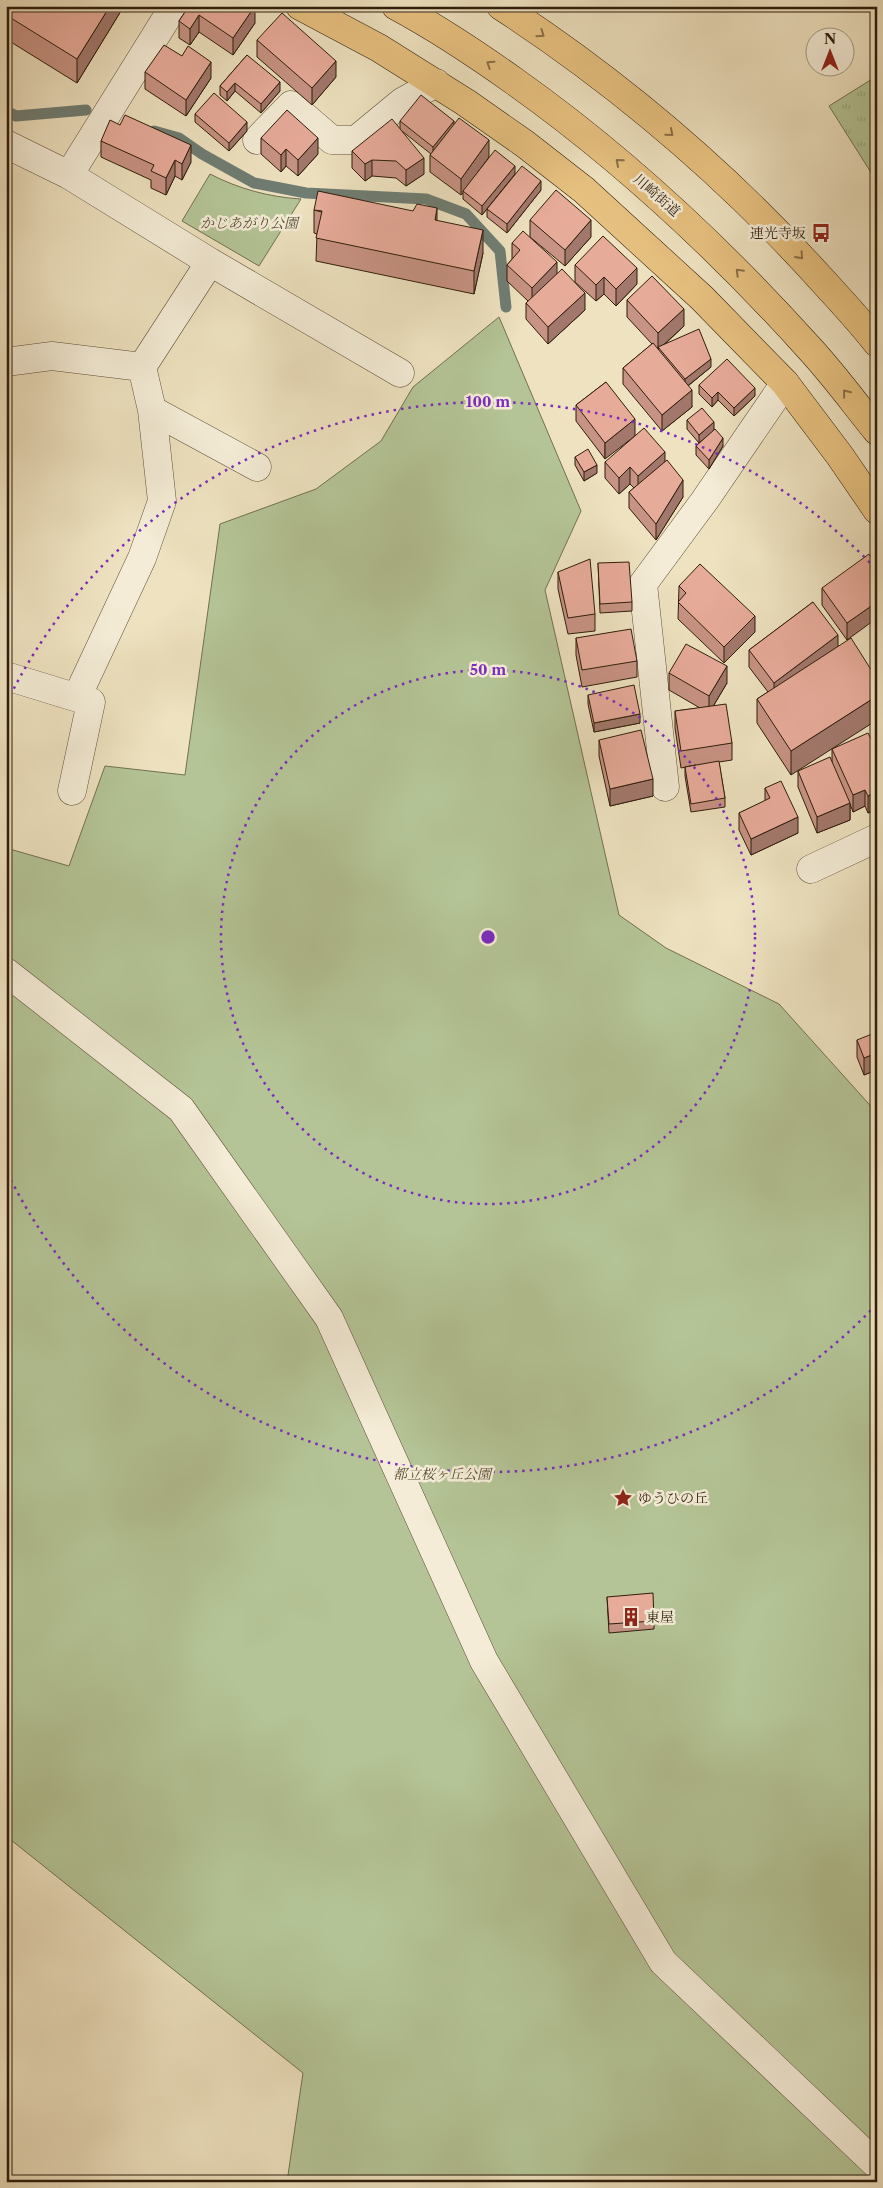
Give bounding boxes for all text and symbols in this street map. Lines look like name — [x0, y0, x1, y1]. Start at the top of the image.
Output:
one-way arrow — [535, 28, 545, 37]
north arrow — [806, 28, 856, 78]
text: N — [824, 30, 836, 48]
one-way arrow — [486, 61, 495, 70]
one-way arrow — [664, 127, 673, 135]
one-way arrow — [616, 158, 625, 167]
street label: 川崎街道 — [630, 170, 684, 220]
park label: かじあがり公園 — [200, 214, 300, 232]
bus stop icon: 連光寺坂 — [810, 222, 832, 244]
place label: 連光寺坂 — [750, 224, 806, 242]
one-way arrow — [795, 251, 804, 260]
one-way arrow — [735, 269, 744, 278]
one-way arrow — [843, 390, 852, 399]
text: 100 m — [466, 392, 510, 411]
text: 50 m — [470, 660, 506, 679]
centre of rings — [479, 928, 497, 946]
park label: 都立桜ヶ丘公園 — [393, 1465, 493, 1483]
place icon: ゆうひの丘 — [612, 1487, 634, 1509]
place label: ゆうひの丘 — [638, 1489, 708, 1507]
building icon: 東屋 — [620, 1606, 642, 1628]
place label: 東屋 — [646, 1608, 674, 1626]

